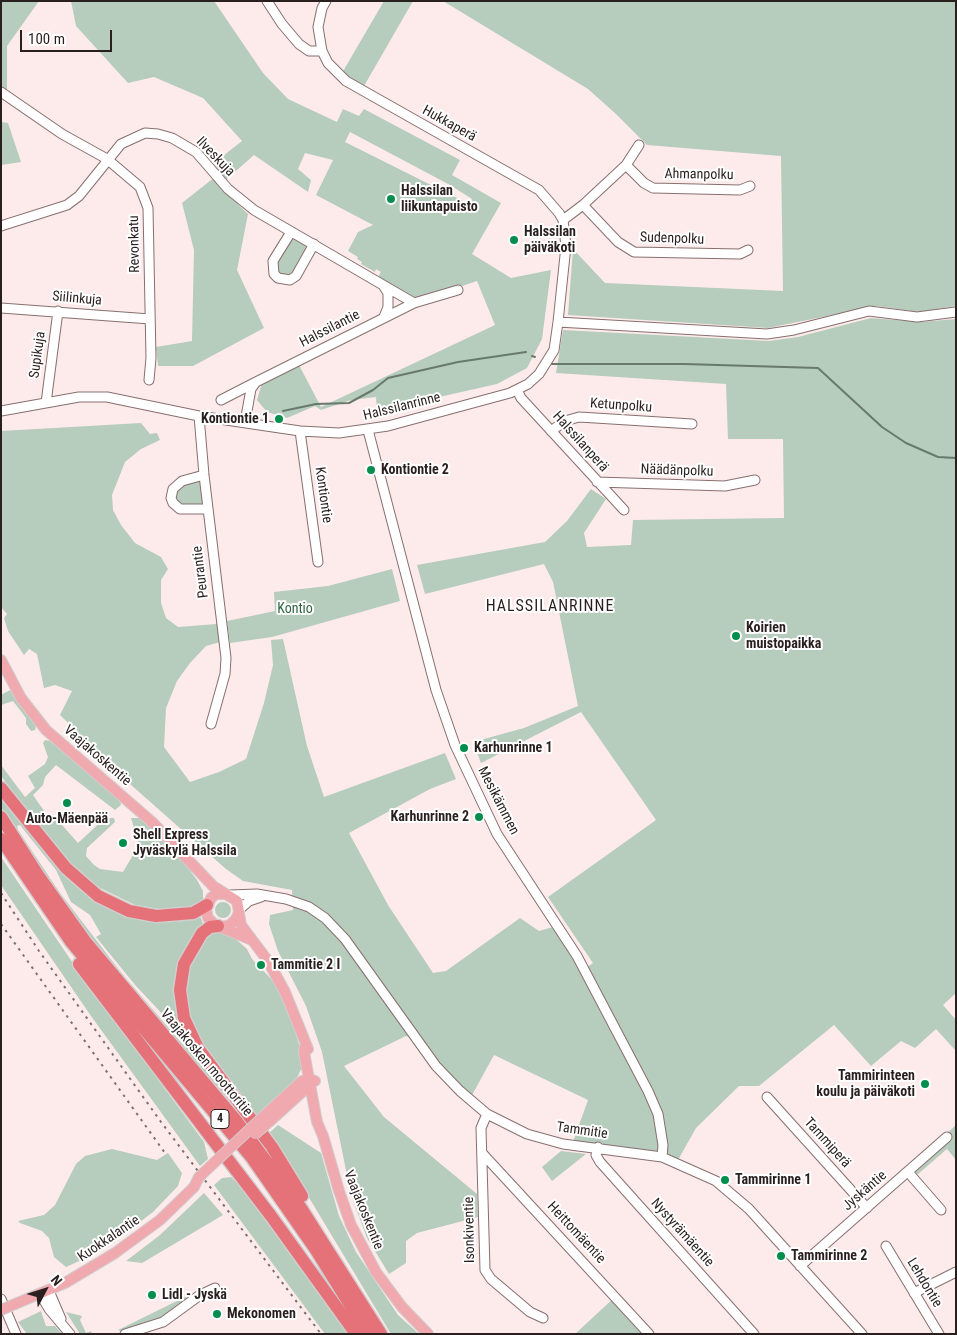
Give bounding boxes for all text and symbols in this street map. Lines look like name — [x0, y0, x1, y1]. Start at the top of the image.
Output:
scale bar — [22, 20, 115, 52]
text: 100 m — [28, 30, 65, 48]
street label: Hukkaperä — [419, 102, 479, 146]
street label: Ilveskuja — [192, 134, 238, 180]
street label: Ahmanpolku — [664, 166, 734, 184]
place label: Halssilan liikuntapuisto — [401, 183, 478, 216]
marker: Halssilan liikuntapuisto — [385, 193, 397, 205]
street label: Revonkatu — [126, 215, 144, 273]
place label: Halssilan päiväkoti — [524, 224, 576, 256]
street label: Sudenpolku — [639, 229, 705, 249]
marker: Halssilan päiväkoti — [508, 234, 520, 246]
street label: Siilinkuja — [51, 288, 103, 310]
street label: Halssilantie — [297, 307, 363, 351]
street label: Supikuja — [26, 331, 50, 379]
street label: Halssilanrinne — [362, 389, 442, 425]
street label: Ketunpolku — [590, 395, 652, 417]
street label: Halssilanperä — [549, 408, 611, 476]
place label: Kontiontie 1 — [201, 411, 269, 427]
marker: Kontiontie 1 — [273, 413, 285, 425]
street label: Näädänpolku — [640, 461, 714, 481]
place label: Kontiontie 2 — [381, 462, 449, 478]
marker: Kontiontie 2 — [365, 464, 377, 476]
street label: Kontiontie — [311, 466, 335, 524]
street label: Peurantie — [189, 545, 213, 599]
district label: HALSSILANRINNE — [484, 597, 616, 617]
park label: Kontio — [277, 601, 313, 617]
place label: Koirien muistopaikka — [746, 620, 821, 652]
marker: Koirien muistopaikka — [730, 630, 742, 642]
street label: Vaajakoskentie — [60, 722, 134, 790]
place label: Karhunrinne 1 — [474, 740, 553, 756]
marker: Karhunrinne 1 — [458, 742, 470, 754]
street label: Mesikämmen — [474, 764, 522, 838]
marker: Auto-Mäenpää — [61, 797, 73, 809]
place label: Karhunrinne 2 — [390, 809, 469, 825]
place label: Auto-Mäenpää — [26, 811, 108, 827]
marker: Karhunrinne 2 — [473, 811, 485, 823]
place label: Shell Express Jyväskylä Halssila — [133, 827, 237, 860]
marker: Shell Express Jyväskylä Halssila — [117, 837, 129, 849]
place label: Tammitie 2 I — [271, 957, 340, 973]
marker: Tammitie 2 I — [255, 959, 267, 971]
street label: Vaajakosken moottoritie — [156, 1006, 256, 1120]
place label: Tammirinteen koulu ja päiväkoti — [816, 1068, 915, 1100]
marker: Tammirinteen koulu ja päiväkoti — [919, 1078, 931, 1090]
road number: 4 — [211, 1110, 229, 1128]
street label: Tammiperä — [800, 1114, 854, 1172]
street label: Tammitie — [555, 1119, 609, 1143]
street label: Jyskäntie — [840, 1167, 890, 1215]
street label: Vaajakoskentie — [339, 1168, 387, 1252]
place label: Tammirinne 1 — [735, 1172, 811, 1188]
marker: Tammirinne 1 — [719, 1174, 731, 1186]
street label: Nystyrämäentie — [647, 1195, 717, 1271]
street label: Isonkiventie — [461, 1197, 479, 1263]
street label: Heittomäentie — [543, 1199, 609, 1267]
street label: Kuokkalantie — [75, 1212, 143, 1266]
place label: Tammirinne 2 — [791, 1248, 867, 1264]
marker: Tammirinne 2 — [775, 1250, 787, 1262]
street label: Lehdontie — [903, 1255, 945, 1311]
north arrow — [20, 1265, 70, 1315]
text: N — [48, 1272, 65, 1289]
place label: Lidl - Jyskä — [162, 1287, 227, 1303]
marker: Lidl - Jyskä — [146, 1289, 158, 1301]
place label: Mekonomen — [227, 1306, 296, 1322]
marker: Mekonomen — [211, 1308, 223, 1320]

